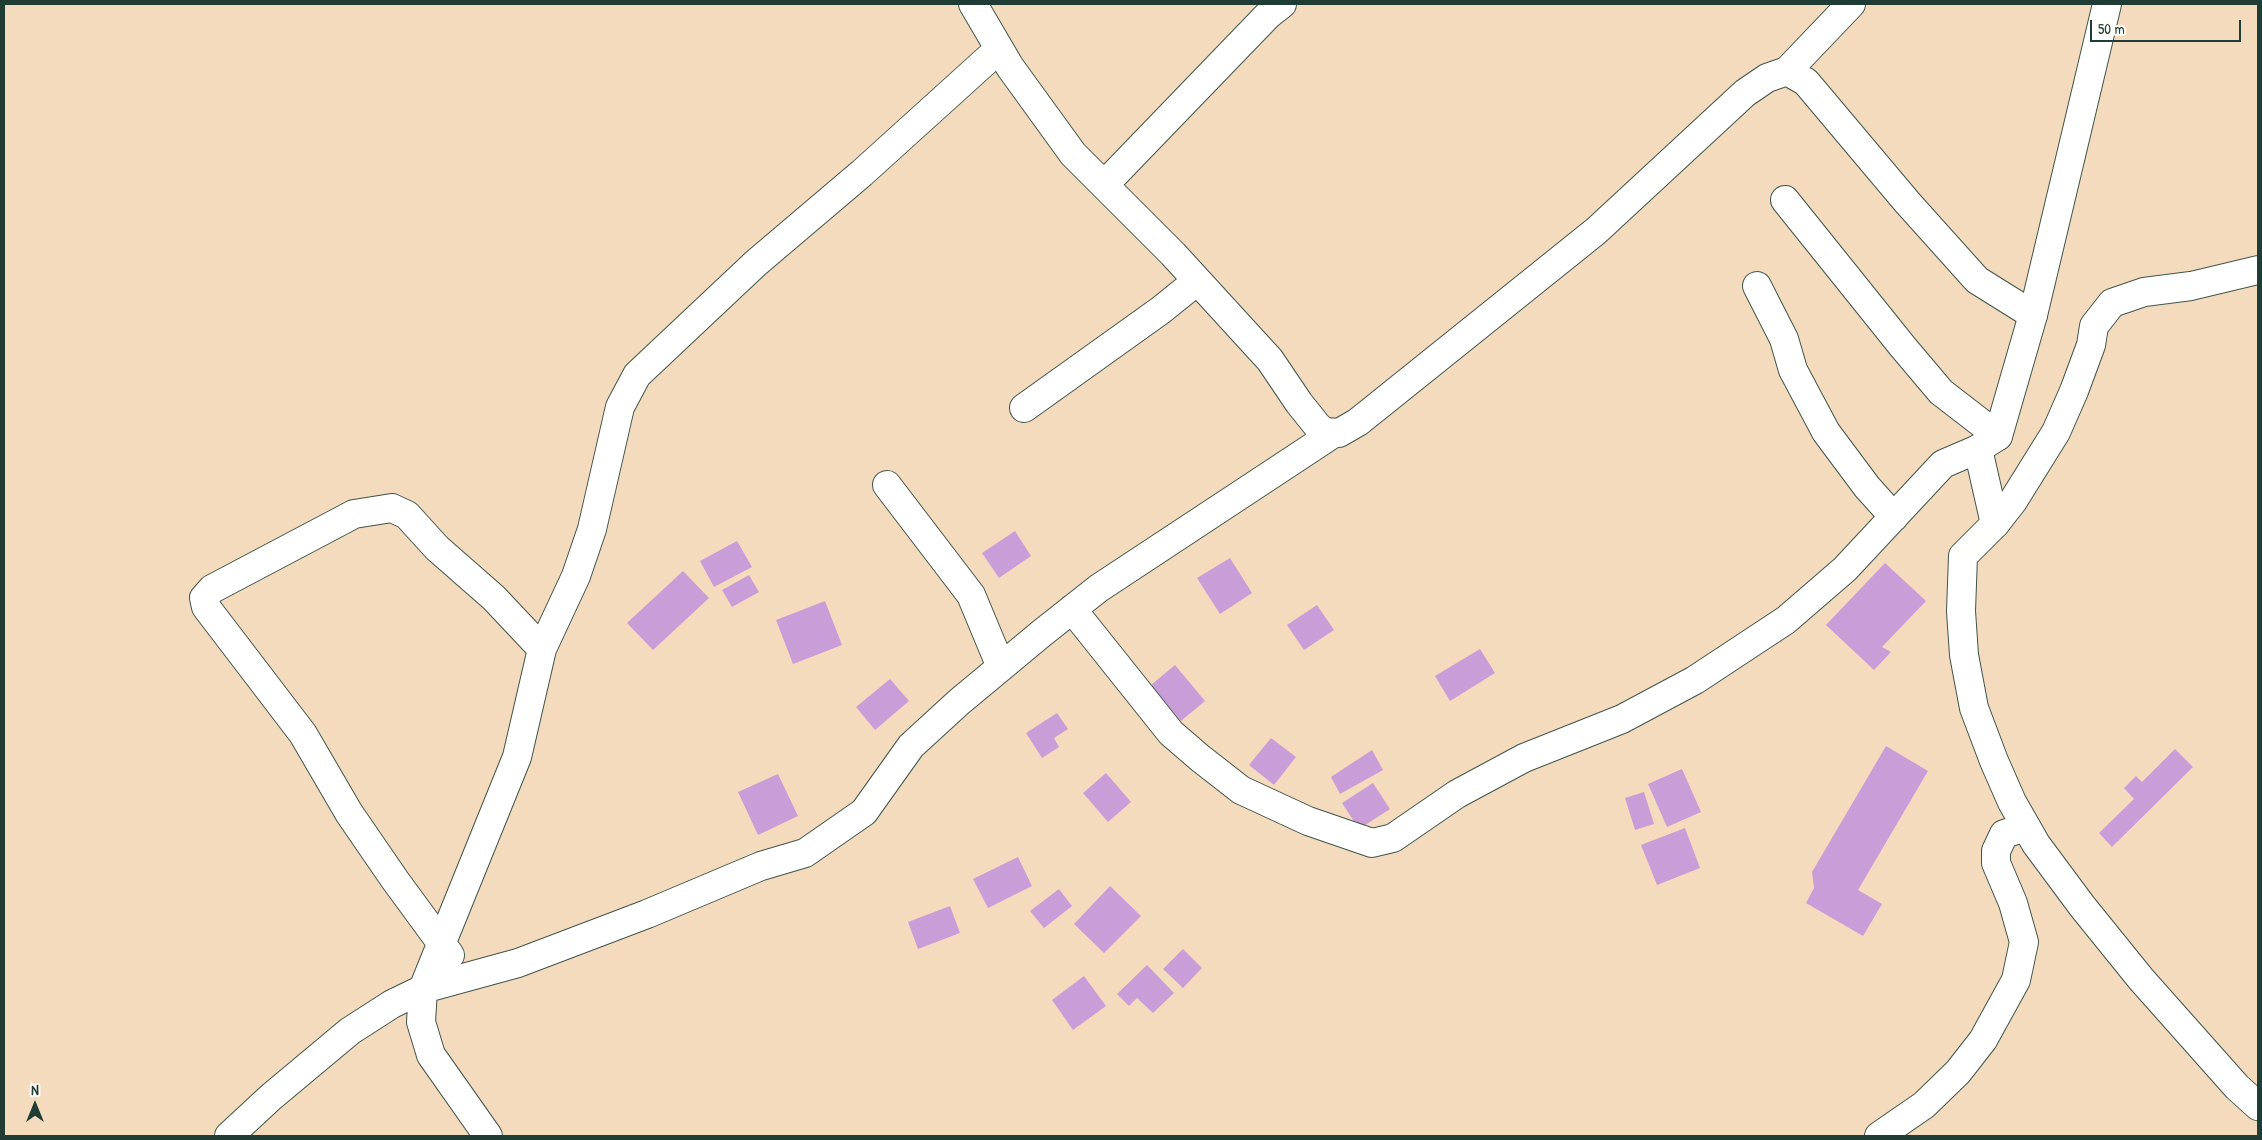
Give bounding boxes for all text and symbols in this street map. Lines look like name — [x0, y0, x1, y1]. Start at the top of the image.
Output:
scale bar — [2092, 10, 2243, 42]
text: 50 m — [2098, 18, 2125, 39]
north arrow — [10, 1080, 60, 1130]
text: N — [31, 1080, 39, 1099]

